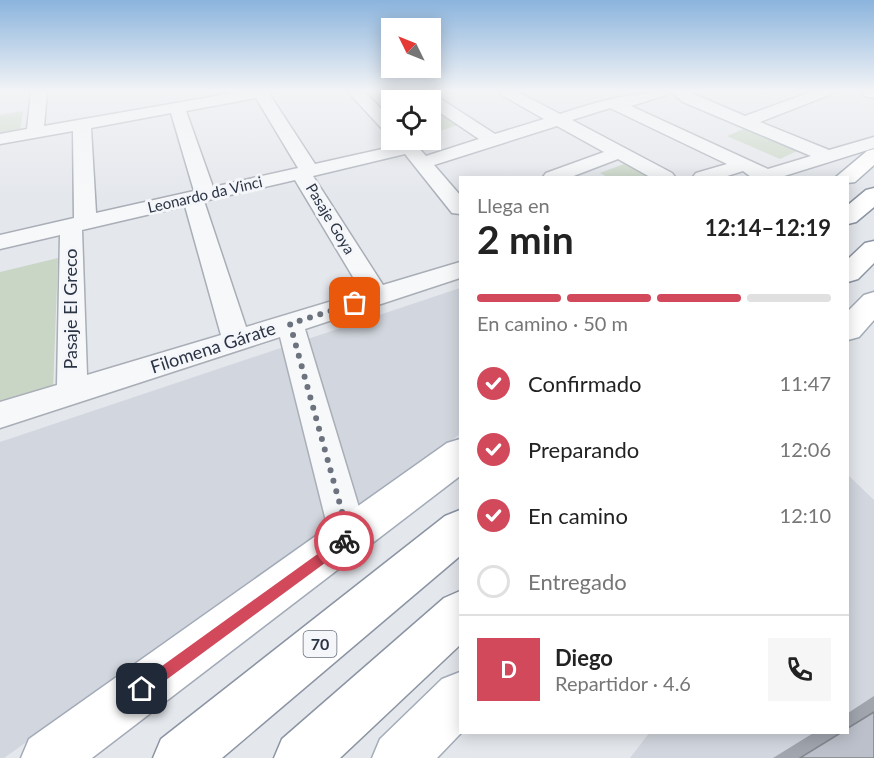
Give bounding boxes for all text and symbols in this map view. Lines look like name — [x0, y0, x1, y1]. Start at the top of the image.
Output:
north arrow — [381, 18, 441, 78]
map controls — [381, 18, 441, 150]
button: locate — [381, 90, 441, 150]
street label: Leonardo da Vinci — [146, 172, 264, 216]
street label: Pasaje Goya — [303, 180, 359, 257]
text: Llega en — [477, 193, 550, 217]
text: 12:14–12:19 — [705, 214, 831, 241]
text: 2 min — [477, 216, 574, 262]
street label: Pasaje El Greco — [59, 248, 81, 370]
pin — [329, 277, 380, 328]
icon: bag — [338, 286, 371, 319]
text: En camino · 50 m — [477, 311, 628, 335]
street label: Filomena Gárate — [147, 316, 278, 378]
icon: check — [477, 367, 510, 400]
text: Confirmado — [528, 370, 641, 397]
text: 11:47 — [780, 371, 831, 395]
icon: check — [477, 433, 510, 466]
text: Preparando — [528, 436, 639, 463]
text: 12:06 — [780, 437, 831, 461]
icon: check — [477, 499, 510, 532]
text: En camino — [528, 502, 628, 529]
text: 12:10 — [780, 503, 831, 527]
courier — [314, 511, 374, 571]
icon: bike — [328, 525, 361, 558]
text: Entregado — [528, 568, 627, 595]
road number: 70 — [304, 631, 336, 657]
button: phone — [768, 638, 831, 701]
text: Diego — [555, 644, 613, 671]
text: D — [500, 656, 517, 683]
pin — [116, 663, 167, 714]
text: Repartidor · 4.6 — [555, 671, 691, 695]
icon: home — [125, 672, 158, 705]

